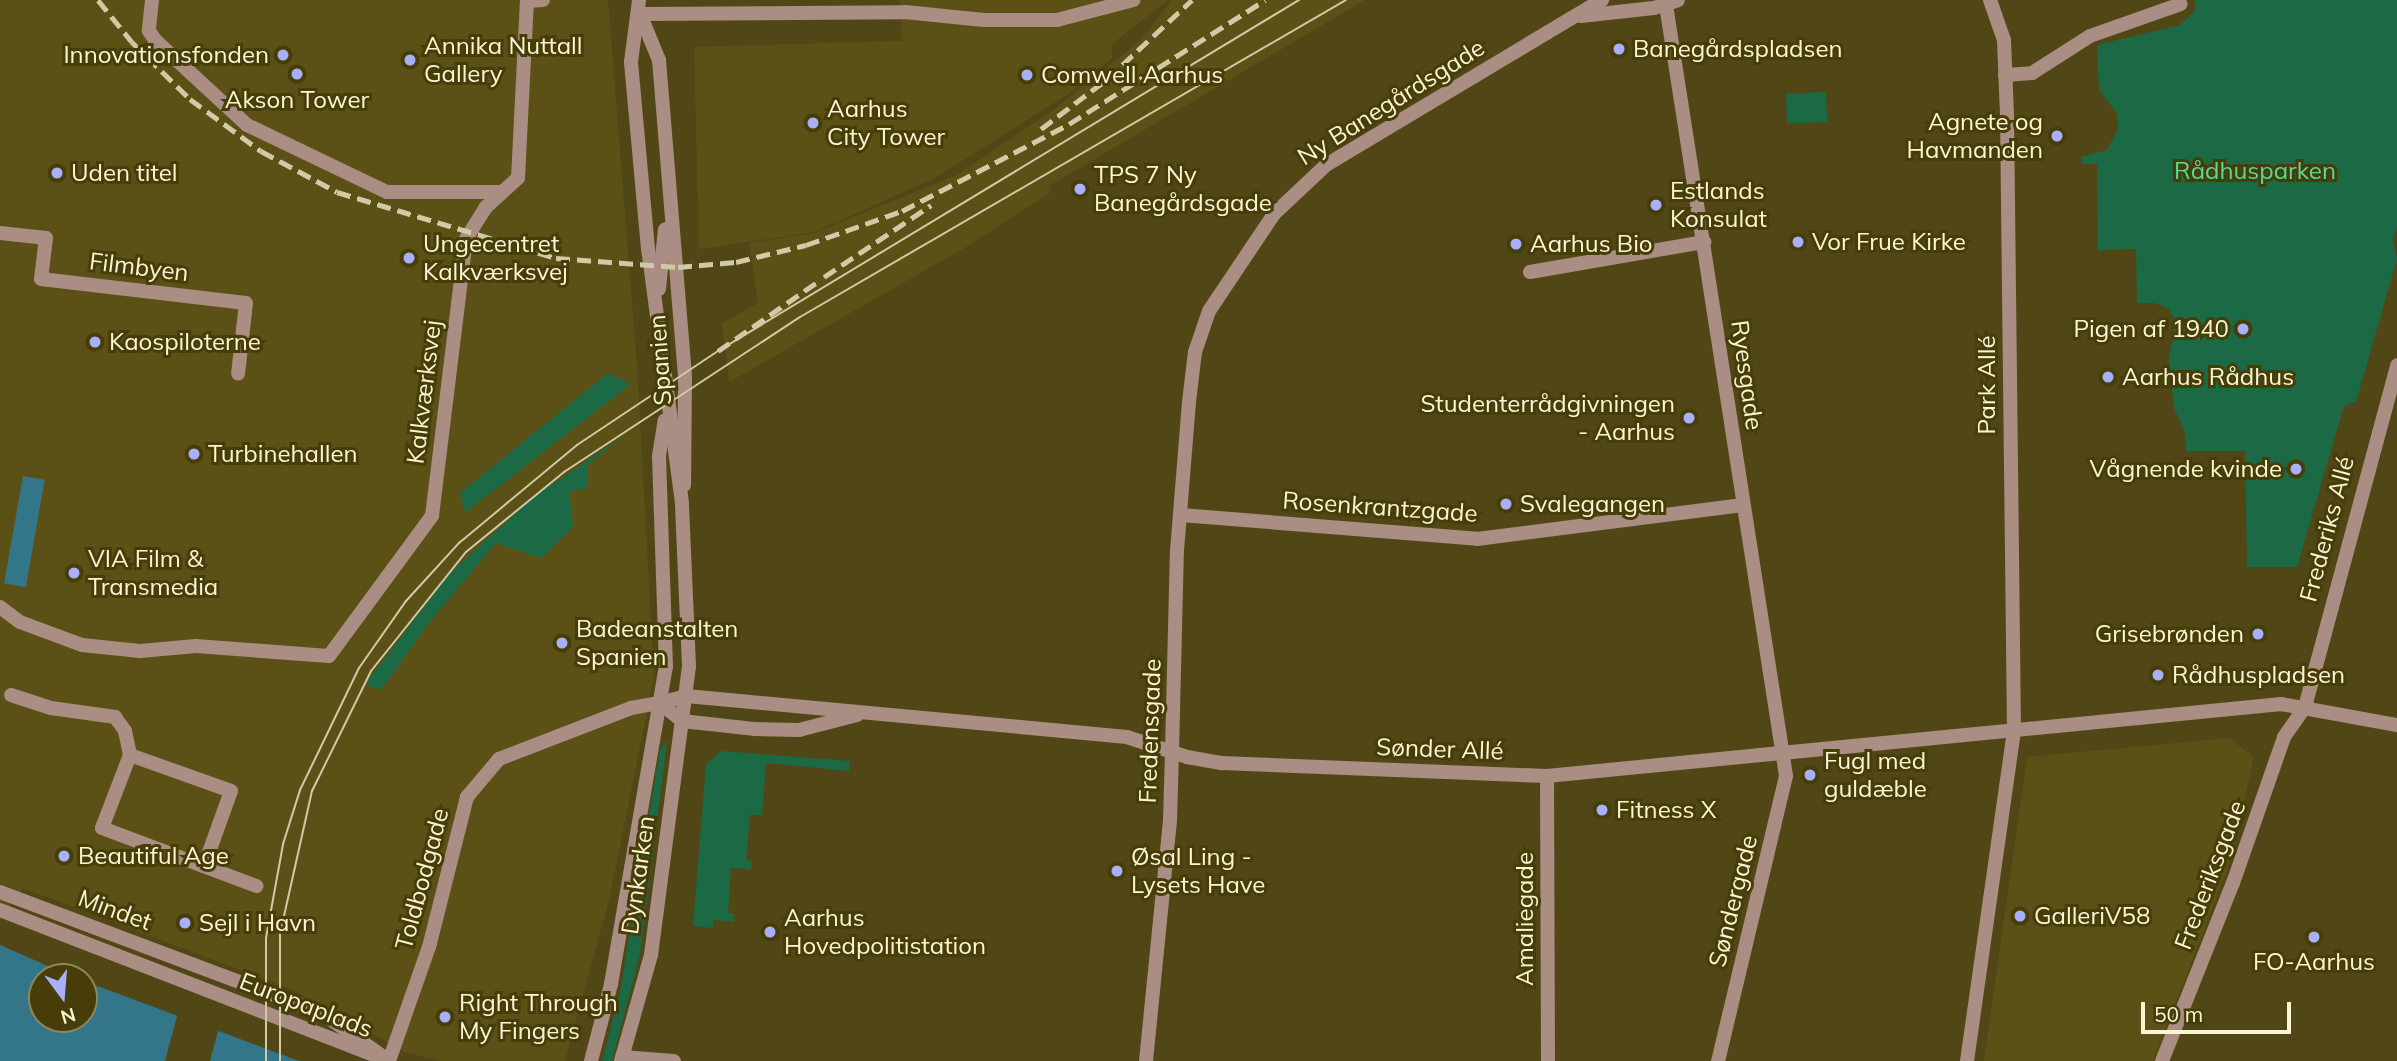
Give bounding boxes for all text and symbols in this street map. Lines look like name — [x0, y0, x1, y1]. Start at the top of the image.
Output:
place label: Annika Nuttall Gallery — [424, 32, 582, 88]
street label: Ny Banegårdsgade — [1292, 33, 1490, 171]
place label: Banegårdspladsen — [1633, 35, 1843, 63]
place label: Innovationsfonden — [63, 41, 269, 69]
marker: Banegårdspladsen — [1611, 41, 1627, 57]
marker: Innovationsfonden — [275, 47, 291, 63]
marker: Annika Nuttall Gallery — [402, 52, 418, 68]
place label: Comwell Aarhus — [1041, 61, 1223, 89]
marker: Akson Tower — [289, 66, 305, 82]
marker: Comwell Aarhus — [1019, 67, 1035, 83]
place label: Akson Tower — [225, 86, 369, 114]
place label: Aarhus City Tower — [827, 95, 945, 151]
place label: Agnete og Havmanden — [1907, 108, 2043, 164]
marker: Aarhus City Tower — [805, 115, 821, 131]
marker: Agnete og Havmanden — [2049, 128, 2065, 144]
park label: Rådhusparken — [2174, 157, 2336, 185]
place label: Uden titel — [71, 159, 177, 187]
place label: TPS 7 Ny Banegårdsgade — [1094, 161, 1272, 217]
marker: Uden titel — [49, 165, 65, 181]
place label: Estlands Konsulat — [1670, 177, 1767, 233]
marker: TPS 7 Ny Banegårdsgade — [1072, 181, 1088, 197]
marker: Estlands Konsulat — [1648, 197, 1664, 213]
place label: Vor Frue Kirke — [1812, 228, 1966, 256]
place label: Ungecentret Kalkværksvej — [423, 230, 568, 286]
place label: Aarhus Bio — [1530, 230, 1653, 258]
marker: Vor Frue Kirke — [1790, 234, 1806, 250]
marker: Aarhus Bio — [1508, 236, 1524, 252]
street label: Filmbyen — [88, 247, 190, 287]
marker: Ungecentret Kalkværksvej — [401, 250, 417, 266]
street label: Spanien — [642, 314, 678, 406]
place label: Pigen af 1940 — [2073, 315, 2229, 343]
street label: Kalkværksvej — [401, 318, 447, 466]
street label: Ryesgade — [1725, 318, 1769, 432]
marker: Pigen af 1940 — [2235, 321, 2251, 337]
place label: Kaospiloterne — [109, 328, 261, 356]
marker: Kaospiloterne — [87, 334, 103, 350]
street label: Park Allé — [1973, 336, 2001, 434]
place label: Aarhus Rådhus — [2122, 363, 2294, 391]
marker: Aarhus Rådhus — [2100, 369, 2116, 385]
place label: Studenterrådgivningen - Aarhus — [1420, 390, 1675, 446]
marker: Studenterrådgivningen - Aarhus — [1681, 410, 1697, 426]
place label: Turbinehallen — [208, 440, 358, 468]
marker: Turbinehallen — [186, 446, 202, 462]
street label: Frederiks Allé — [2294, 453, 2360, 605]
place label: Vågnende kvinde — [2090, 455, 2282, 483]
marker: Vågnende kvinde — [2288, 461, 2304, 477]
street label: Rosenkrantzgade — [1282, 486, 1478, 528]
place label: Svalegangen — [1520, 490, 1665, 518]
marker: Svalegangen — [1498, 496, 1514, 512]
place label: VIA Film & Transmedia — [88, 545, 218, 601]
marker: VIA Film & Transmedia — [66, 565, 82, 581]
place label: Badeanstalten Spanien — [576, 615, 738, 671]
place label: Grisebrønden — [2095, 620, 2244, 648]
marker: Grisebrønden — [2250, 626, 2266, 642]
marker: Badeanstalten Spanien — [554, 635, 570, 651]
street label: Fredensgade — [1133, 658, 1167, 804]
place label: Rådhuspladsen — [2172, 661, 2345, 689]
marker: Rådhuspladsen — [2150, 667, 2166, 683]
street label: Sønder Allé — [1376, 732, 1504, 766]
place label: Fugl med guldæble — [1824, 747, 1927, 803]
marker: Fugl med guldæble — [1802, 767, 1818, 783]
place label: Fitness X — [1616, 796, 1716, 824]
street label: Frederiksgade — [2168, 796, 2252, 954]
marker: Fitness X — [1594, 802, 1610, 818]
street label: Toldbodgade — [389, 805, 455, 953]
street label: Dynkarken — [615, 814, 661, 936]
street label: Søndergade — [1703, 832, 1763, 970]
place label: Beautiful Age — [78, 842, 229, 870]
place label: Øsal Ling - Lysets Have — [1131, 843, 1265, 899]
marker: Beautiful Age — [56, 848, 72, 864]
street label: Amaliegade — [1511, 852, 1539, 986]
marker: Øsal Ling - Lysets Have — [1109, 863, 1125, 879]
street label: Mindet — [74, 883, 156, 937]
place label: GalleriV58 — [2034, 902, 2150, 930]
place label: Aarhus Hovedpolitistation — [784, 904, 986, 960]
marker: GalleriV58 — [2012, 908, 2028, 924]
place label: Sejl i Havn — [199, 909, 316, 937]
marker: Sejl i Havn — [177, 915, 193, 931]
marker: Aarhus Hovedpolitistation — [762, 924, 778, 940]
marker: FO-Aarhus — [2306, 929, 2322, 945]
place label: FO-Aarhus — [2253, 948, 2375, 976]
north arrow — [28, 963, 98, 1033]
street label: Europaplads — [236, 966, 376, 1044]
scale bar — [2145, 988, 2296, 1032]
place label: Right Through My Fingers — [459, 989, 618, 1045]
text: 50 m — [2154, 1001, 2203, 1027]
text: N — [58, 1003, 78, 1030]
marker: Right Through My Fingers — [437, 1009, 453, 1025]

